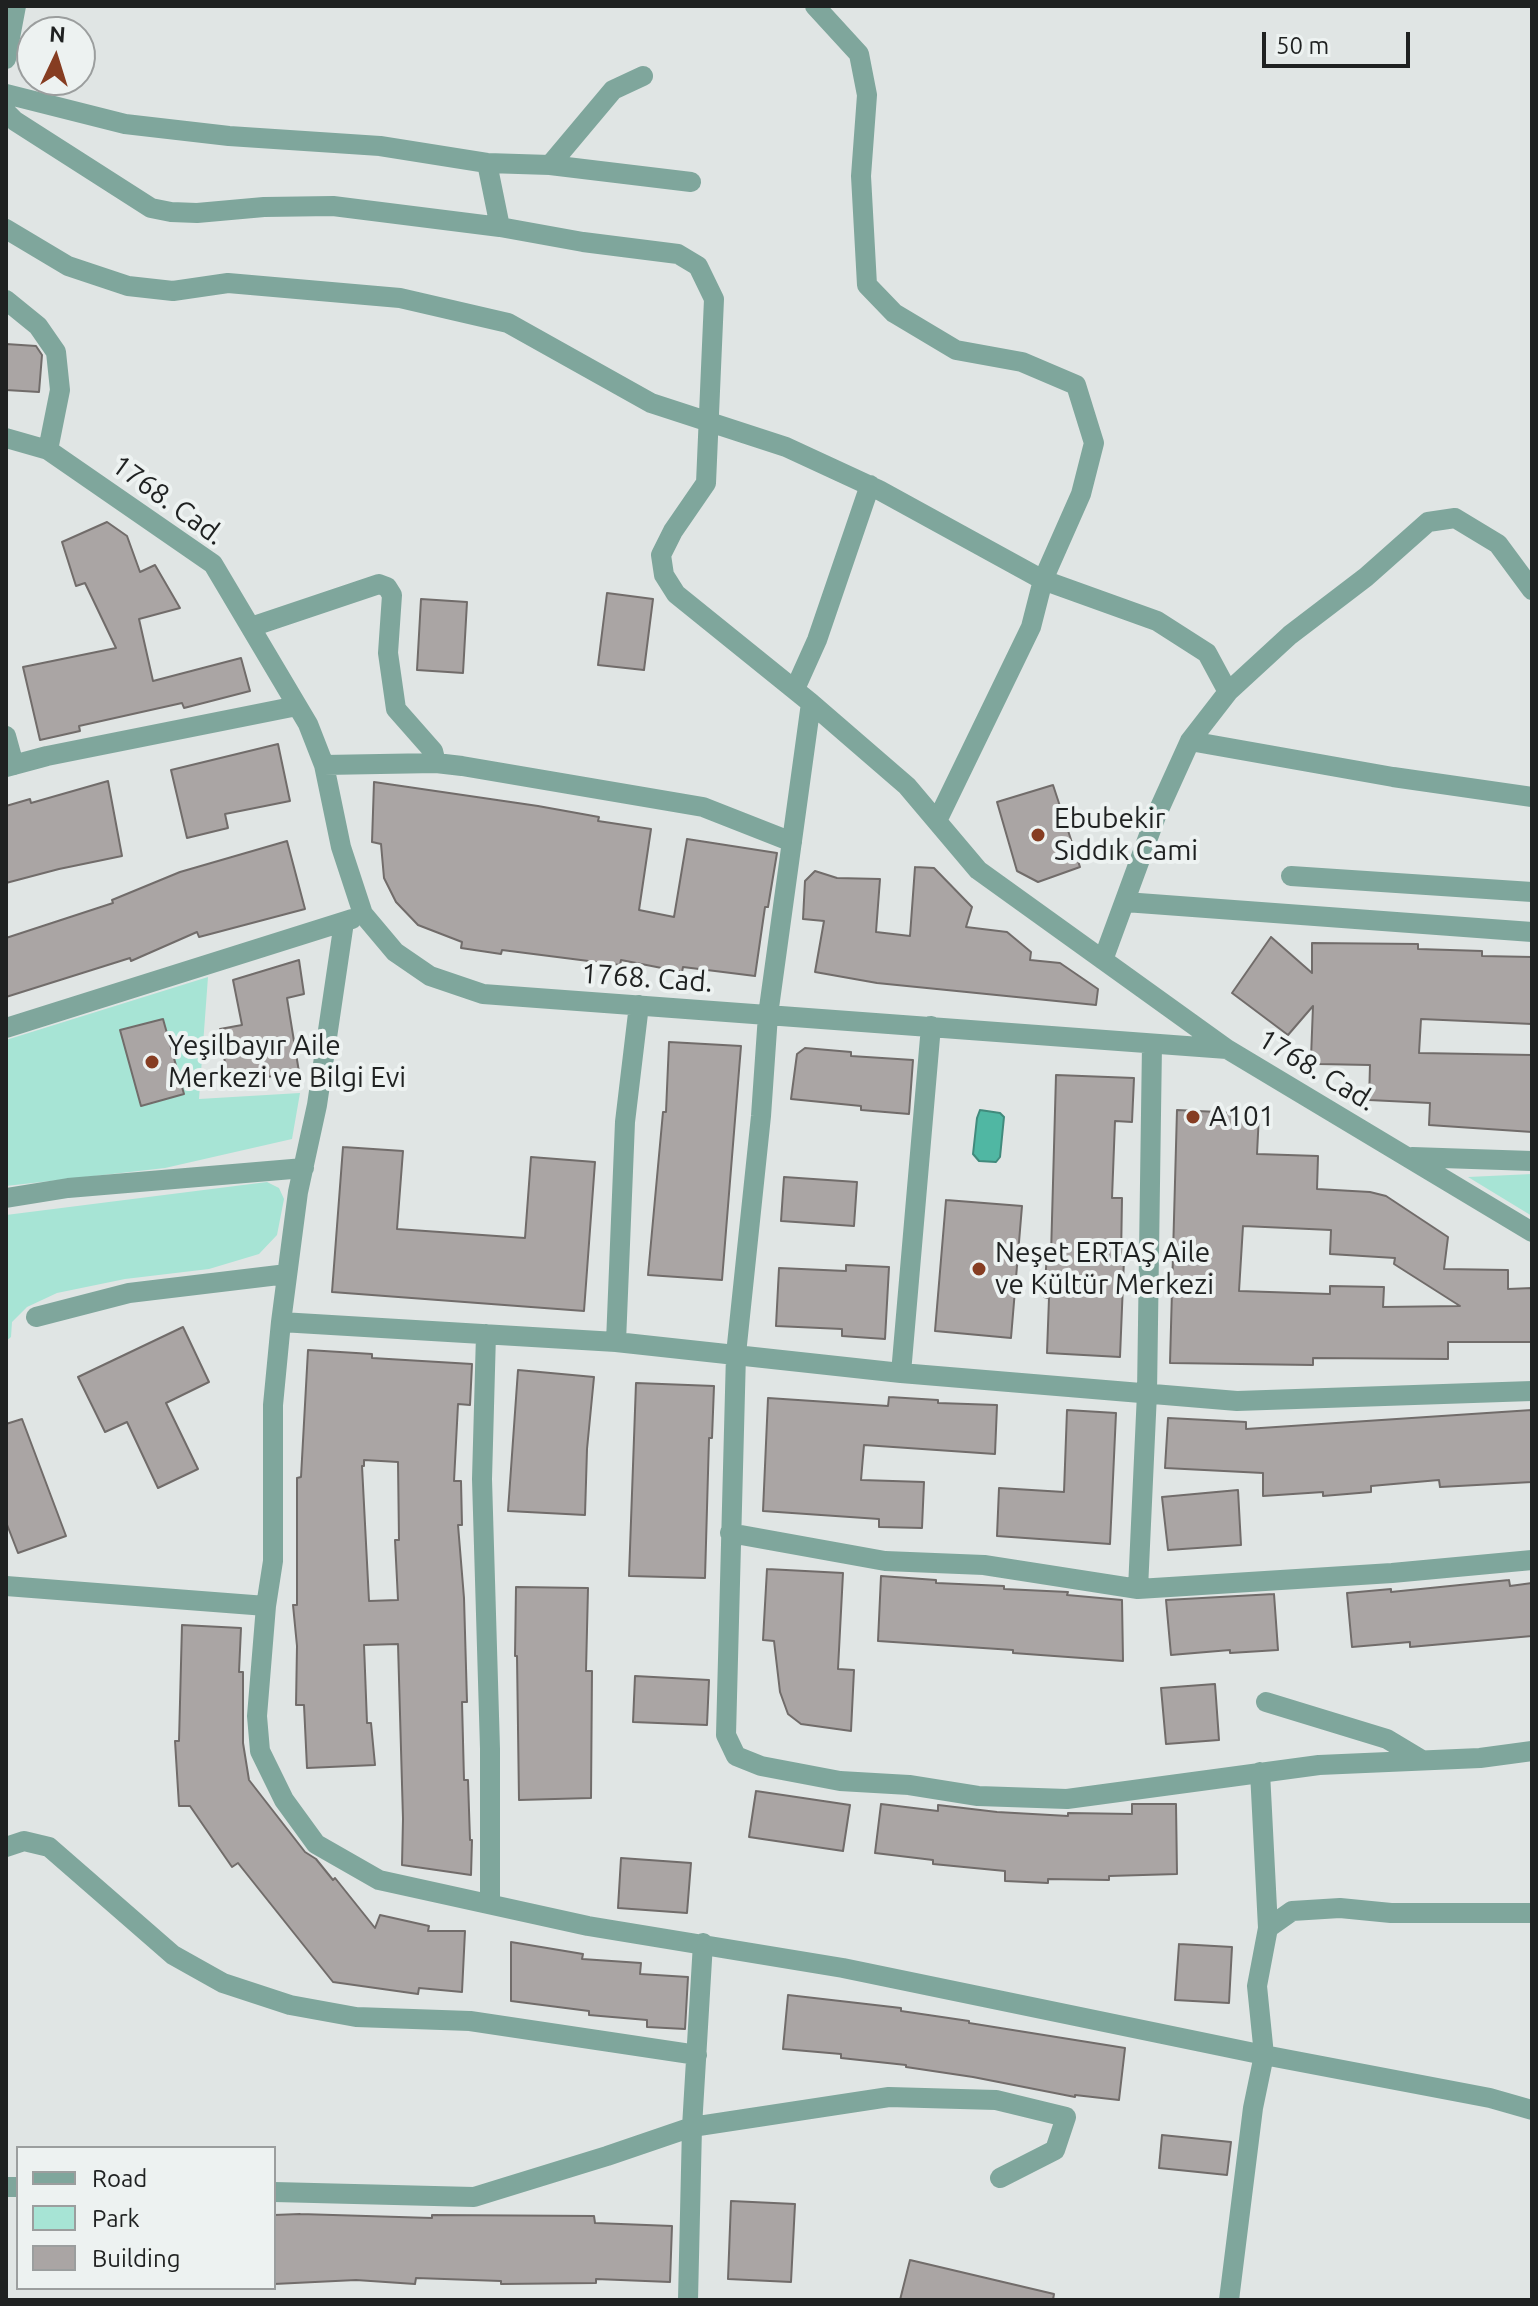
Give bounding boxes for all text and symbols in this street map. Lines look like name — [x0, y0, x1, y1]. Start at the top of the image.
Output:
north arrow — [16, 16, 96, 96]
scale bar — [1266, 16, 1414, 66]
text: N — [48, 21, 67, 47]
text: 50 m — [1276, 32, 1329, 59]
street label: 1768. Cad. — [105, 448, 231, 552]
place label: Ebubekir Sıddık Cami — [1054, 802, 1198, 868]
marker: Ebubekir Sıddık Cami — [1029, 826, 1047, 844]
street label: 1768. Cad. — [580, 957, 714, 999]
street label: 1768. Cad. — [1252, 1022, 1382, 1118]
place label: Yeşilbayır Aile Merkezi ve Bilgi Evi — [168, 1029, 406, 1095]
marker: Yeşilbayır Aile Merkezi ve Bilgi Evi — [143, 1053, 161, 1071]
place label: A101 — [1209, 1100, 1275, 1134]
marker: A101 — [1184, 1108, 1202, 1126]
place label: Neşet ERTAŞ Aile ve Kültür Merkezi — [995, 1236, 1214, 1302]
marker: Neşet ERTAŞ Aile ve Kültür Merkezi — [970, 1260, 988, 1278]
legend — [16, 2146, 276, 2290]
text: Road — [92, 2165, 147, 2192]
text: Park — [92, 2205, 140, 2232]
text: Building — [92, 2245, 180, 2272]

